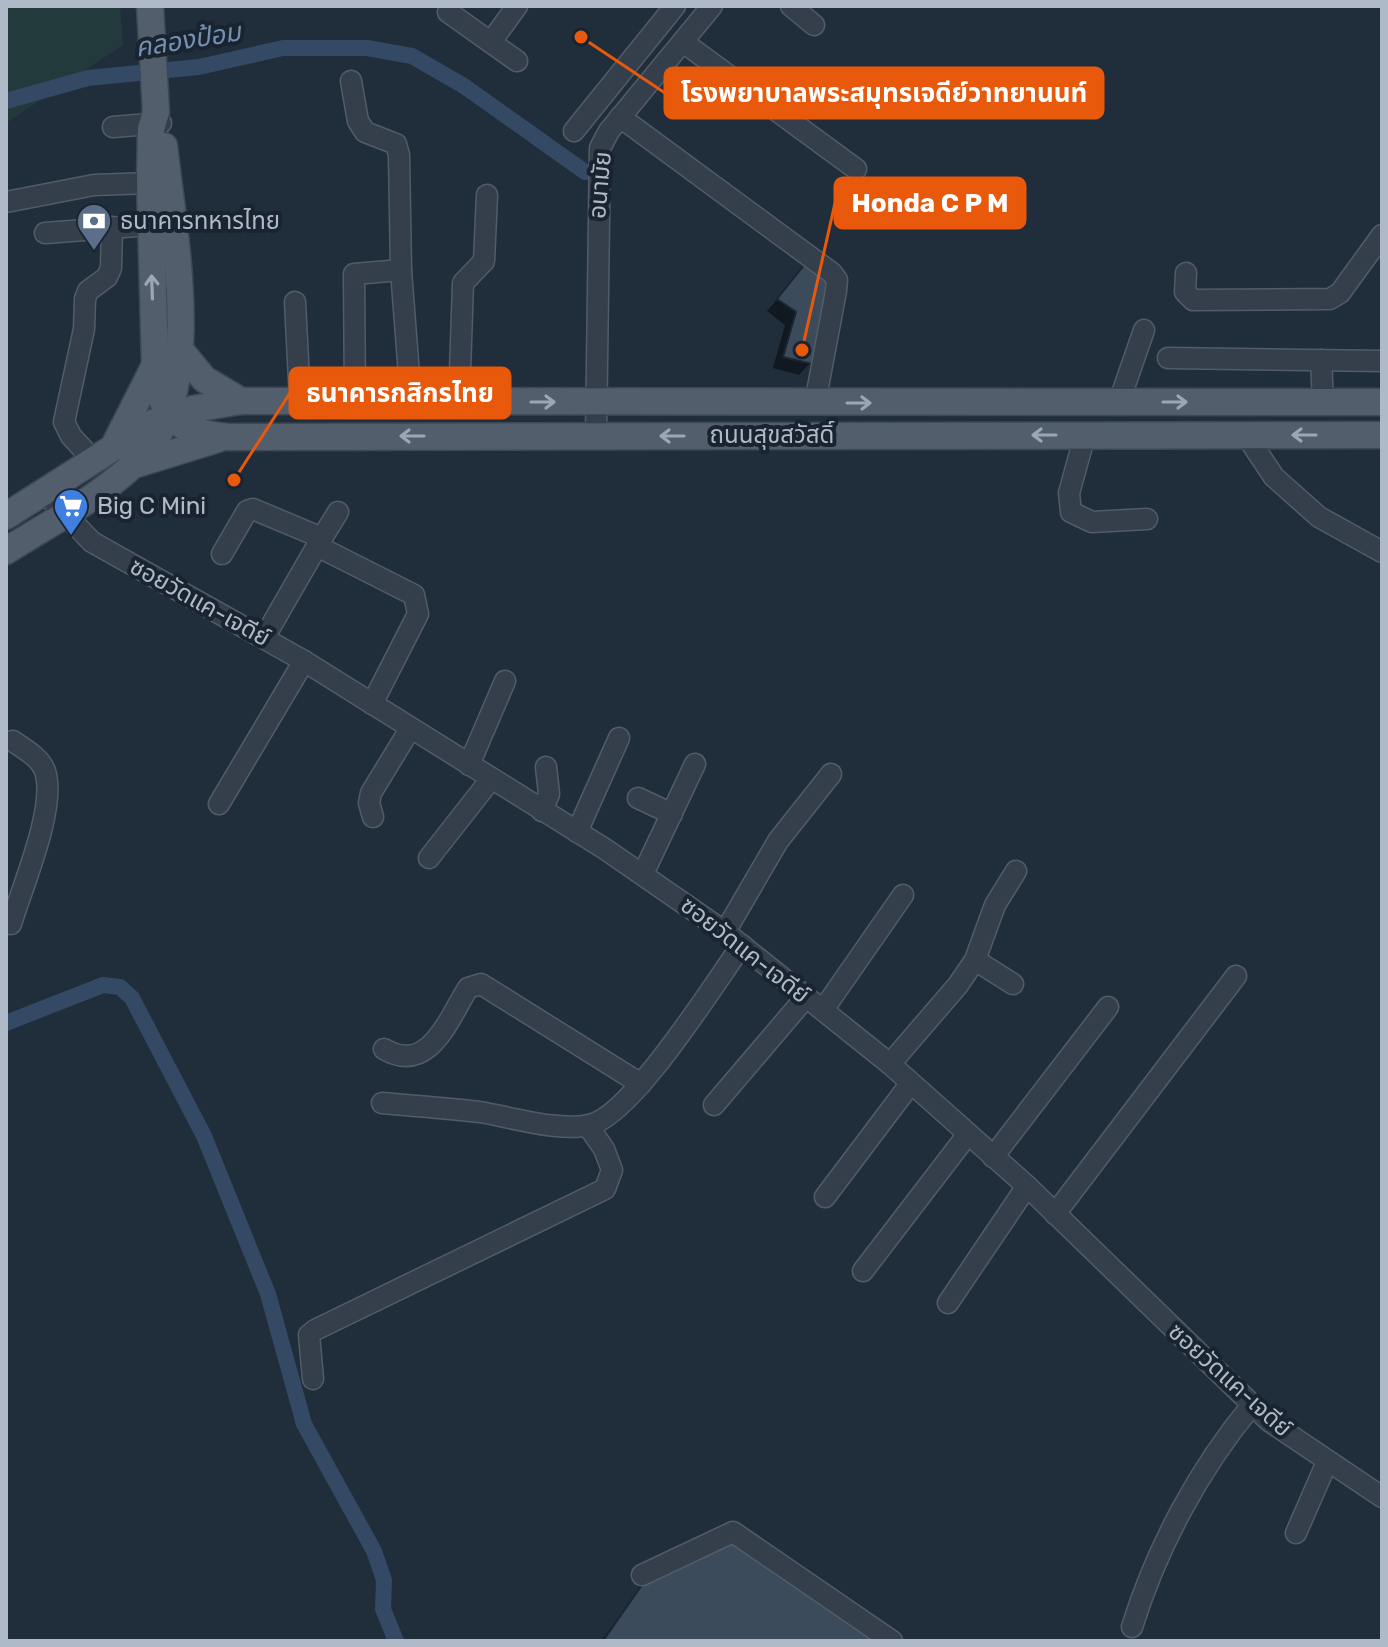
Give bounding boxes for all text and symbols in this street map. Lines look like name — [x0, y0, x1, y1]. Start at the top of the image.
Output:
water label: คลองป้อม — [133, 16, 245, 64]
callout: โรงพยาบาลพระสมุทรเจดีย์วาทยานนท์ — [665, 68, 1103, 118]
text: โรงพยาบาลพระสมุทรเจดีย์วาทยานนท์ — [681, 78, 1087, 109]
street label: อนามัย — [583, 150, 617, 220]
callout: Honda C P M — [835, 178, 1025, 228]
text: Honda C P M — [851, 188, 1009, 219]
bank icon: ธนาคารทหารไทย — [75, 202, 113, 252]
place label: ธนาคารทหารไทย — [120, 207, 280, 235]
one-way arrow — [145, 274, 160, 301]
callout: ธนาคารกสิกรไทย — [290, 368, 510, 418]
text: ธนาคารกสิกรไทย — [306, 378, 494, 409]
one-way arrow — [529, 394, 556, 409]
one-way arrow — [1161, 394, 1188, 410]
one-way arrow — [845, 395, 872, 411]
street label: ถนนสุขสวัสดิ์ — [710, 420, 834, 450]
one-way arrow — [1031, 427, 1058, 443]
one-way arrow — [1291, 427, 1318, 443]
one-way arrow — [399, 428, 426, 444]
one-way arrow — [659, 428, 686, 444]
supermarket icon: Big C Mini — [52, 487, 90, 537]
place label: Big C Mini — [97, 492, 206, 520]
street label: ซอยวัดแค-เจดีย์ — [125, 552, 275, 652]
street label: ซอยวัดแค-เจดีย์ — [675, 891, 815, 1009]
street label: ซอยวัดแค-เจดีย์ — [1163, 1317, 1297, 1443]

